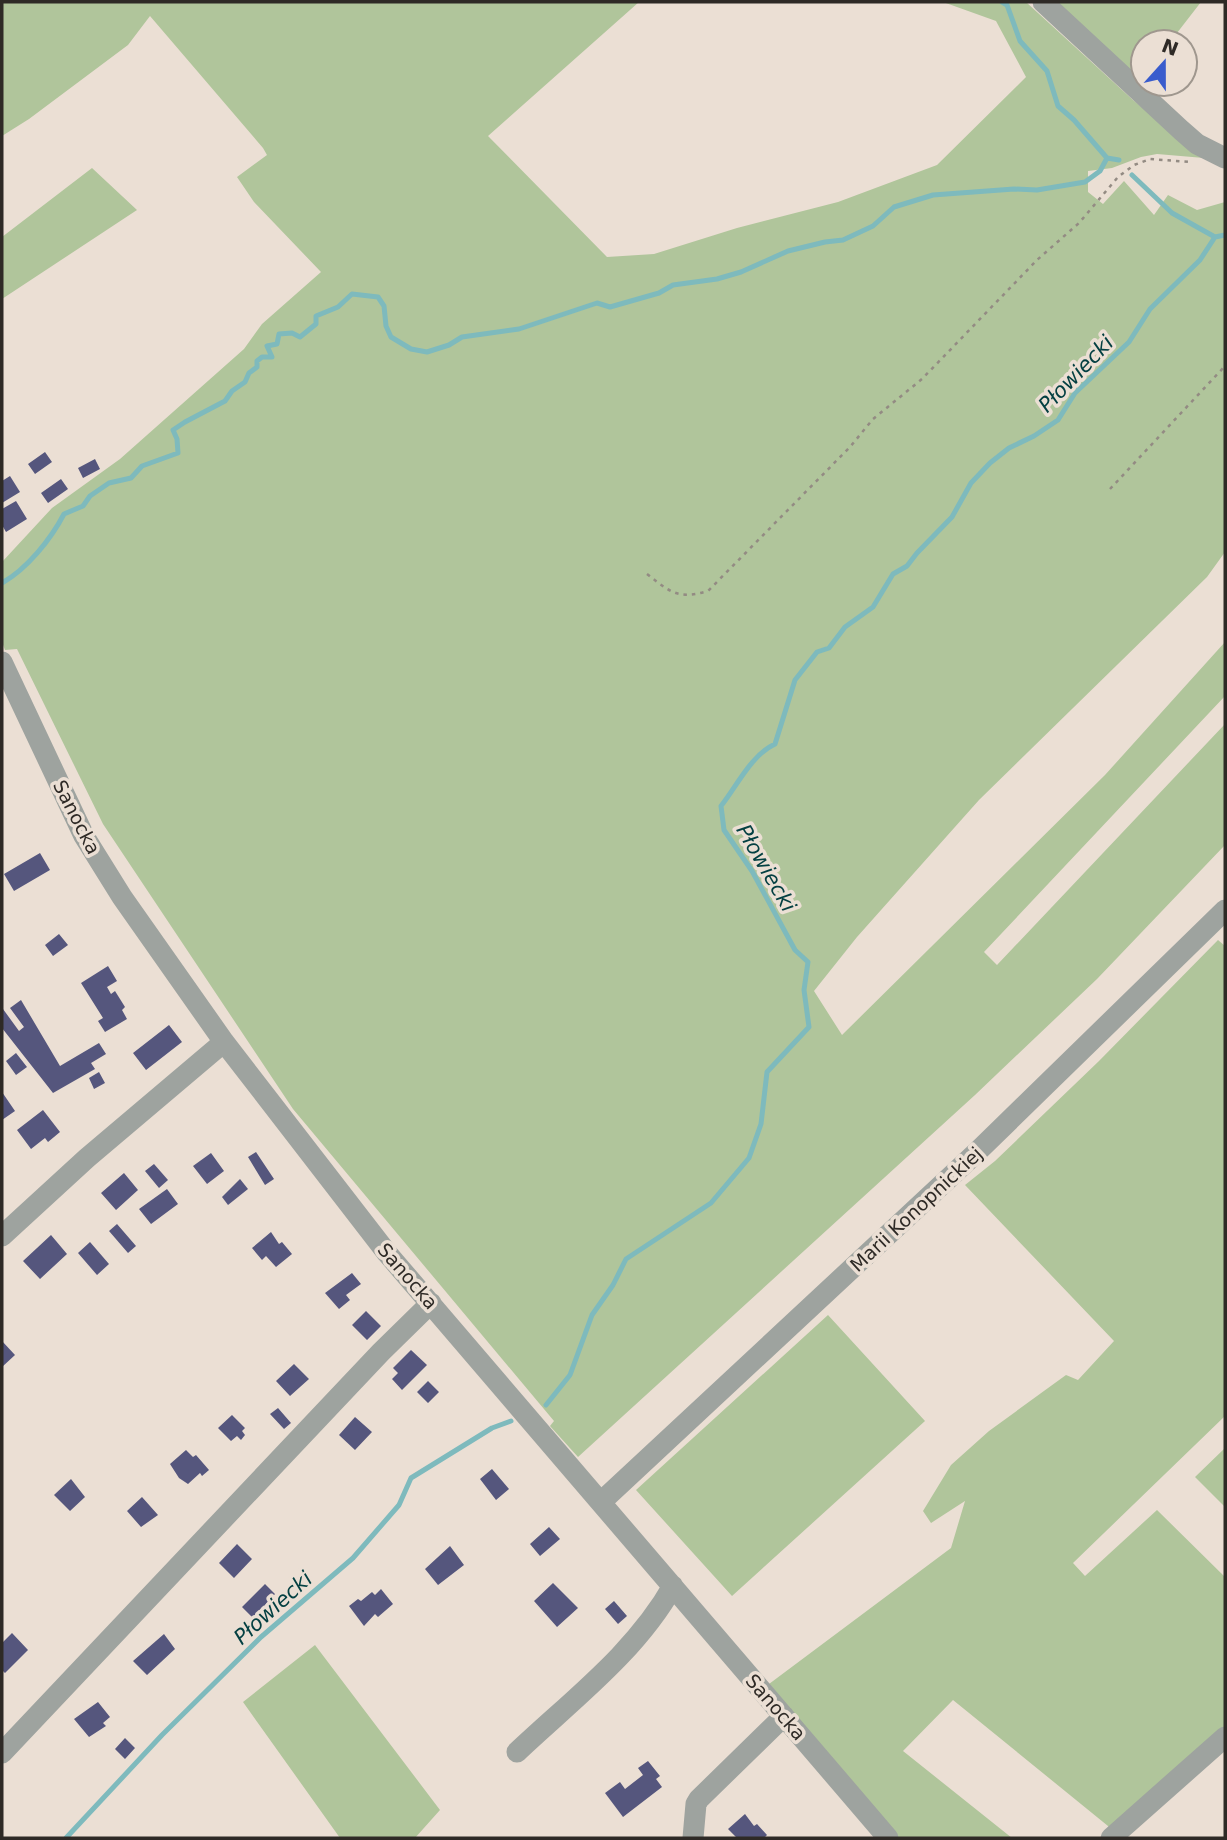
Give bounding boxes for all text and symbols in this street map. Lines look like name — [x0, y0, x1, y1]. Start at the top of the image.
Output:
north arrow — [1129, 28, 1199, 98]
text: N — [1159, 34, 1181, 60]
water label: Płowiecki — [1034, 331, 1118, 417]
street label: Sanocka — [49, 776, 105, 858]
water label: Płowiecki — [731, 820, 801, 916]
street label: Marii Konopnickiej — [845, 1142, 987, 1276]
street label: Sanocka — [373, 1239, 443, 1313]
water label: Płowiecki — [229, 1567, 317, 1649]
street label: Sanocka — [741, 1670, 811, 1744]

